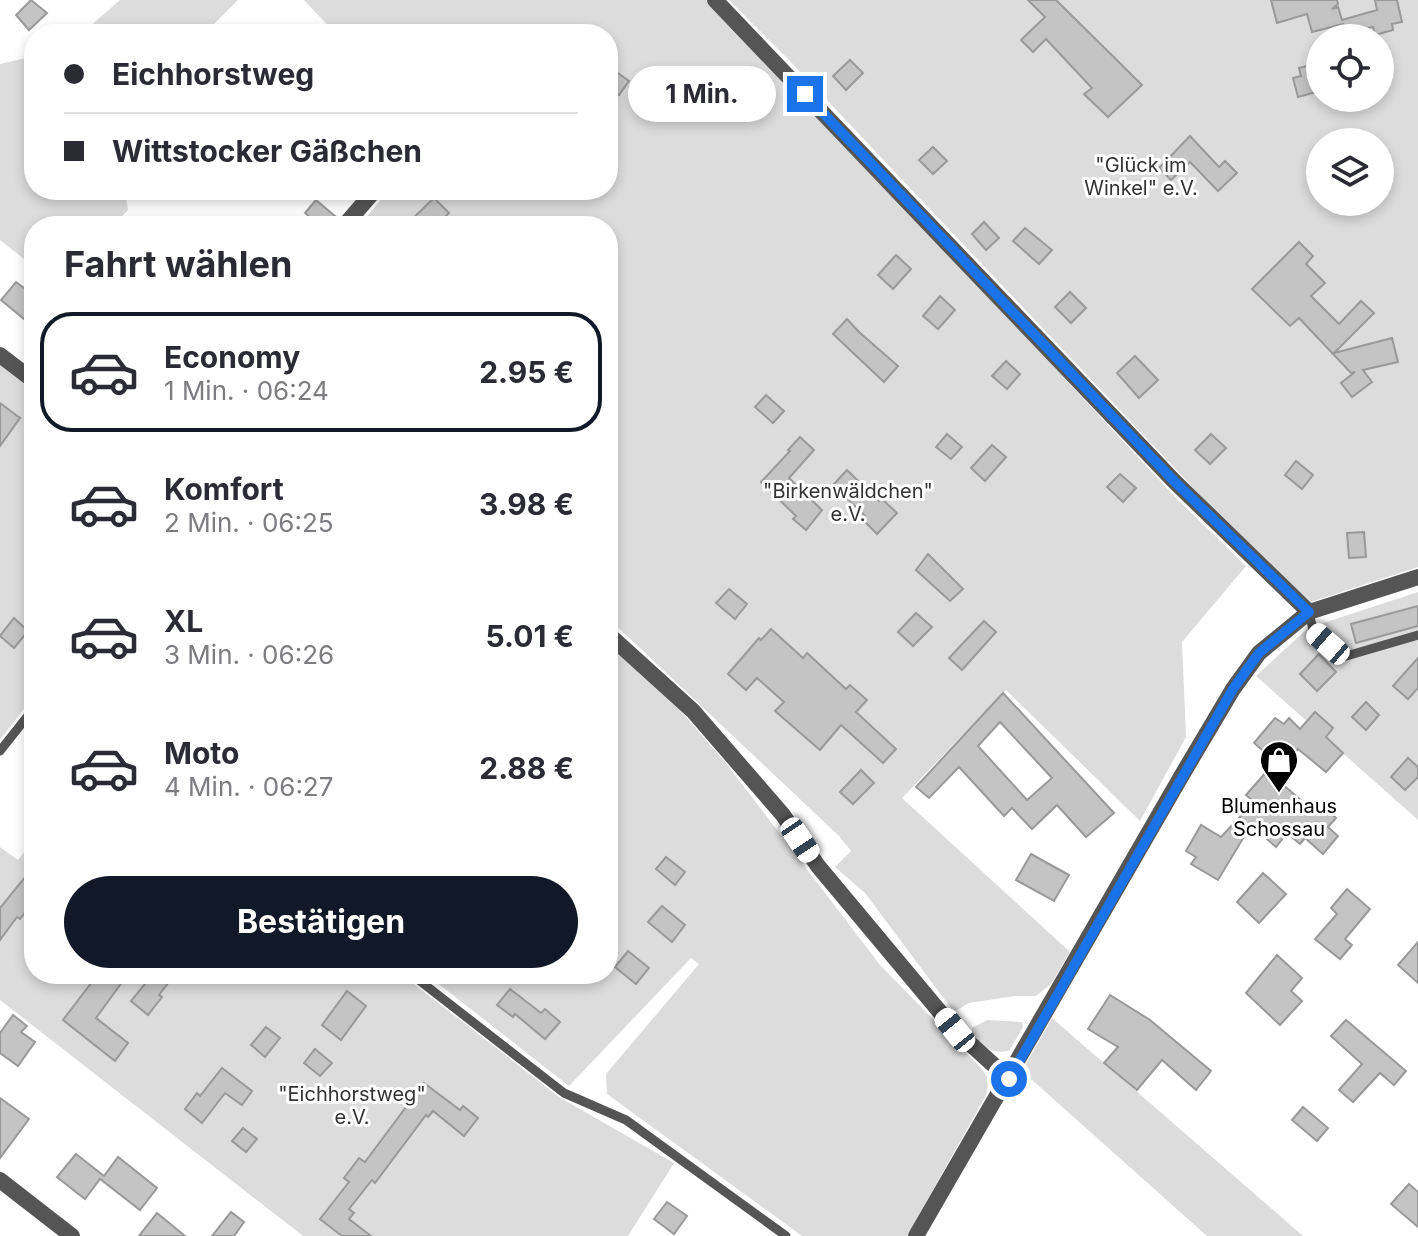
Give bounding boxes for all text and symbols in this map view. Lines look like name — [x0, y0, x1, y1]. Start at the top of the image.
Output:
map controls — [1306, 24, 1394, 216]
button: locate — [1306, 24, 1394, 112]
text: Eichhorstweg — [112, 56, 314, 92]
callout: 1 Min. — [629, 66, 777, 122]
route end — [787, 76, 823, 112]
text: 1 Min. — [665, 78, 739, 109]
button: layers — [1306, 128, 1394, 216]
text: Wittstocker Gäßchen — [112, 133, 422, 169]
park label: "Glück im Winkel" e.V. — [1084, 153, 1198, 200]
text: Fahrt wählen — [64, 242, 292, 286]
icon: car — [68, 336, 140, 408]
text: Economy — [164, 339, 300, 375]
text: 2.95 € — [479, 354, 574, 390]
text: 1 Min. · 06:24 — [164, 375, 329, 406]
icon: car — [68, 468, 140, 540]
text: Komfort — [164, 471, 284, 507]
park label: "Birkenwäldchen" e.V. — [763, 479, 933, 526]
text: 3.98 € — [479, 486, 574, 522]
text: 2 Min. · 06:25 — [164, 507, 334, 538]
icon: car — [68, 600, 140, 672]
text: XL — [164, 603, 203, 639]
text: 5.01 € — [486, 618, 574, 654]
car — [1302, 619, 1354, 669]
text: 3 Min. · 06:26 — [164, 639, 334, 670]
icon: car — [68, 732, 140, 804]
text: Moto — [164, 735, 239, 771]
shop icon: Blumenhaus Schossau — [1258, 739, 1300, 794]
text: 2.88 € — [479, 750, 574, 786]
text: 4 Min. · 06:27 — [164, 771, 333, 802]
place label: Blumenhaus Schossau — [1221, 794, 1337, 841]
car — [777, 813, 823, 867]
button: Bestätigen — [64, 876, 578, 968]
car — [931, 1004, 979, 1056]
route start — [991, 1061, 1027, 1097]
park label: "Eichhorstweg" e.V. — [278, 1082, 426, 1129]

